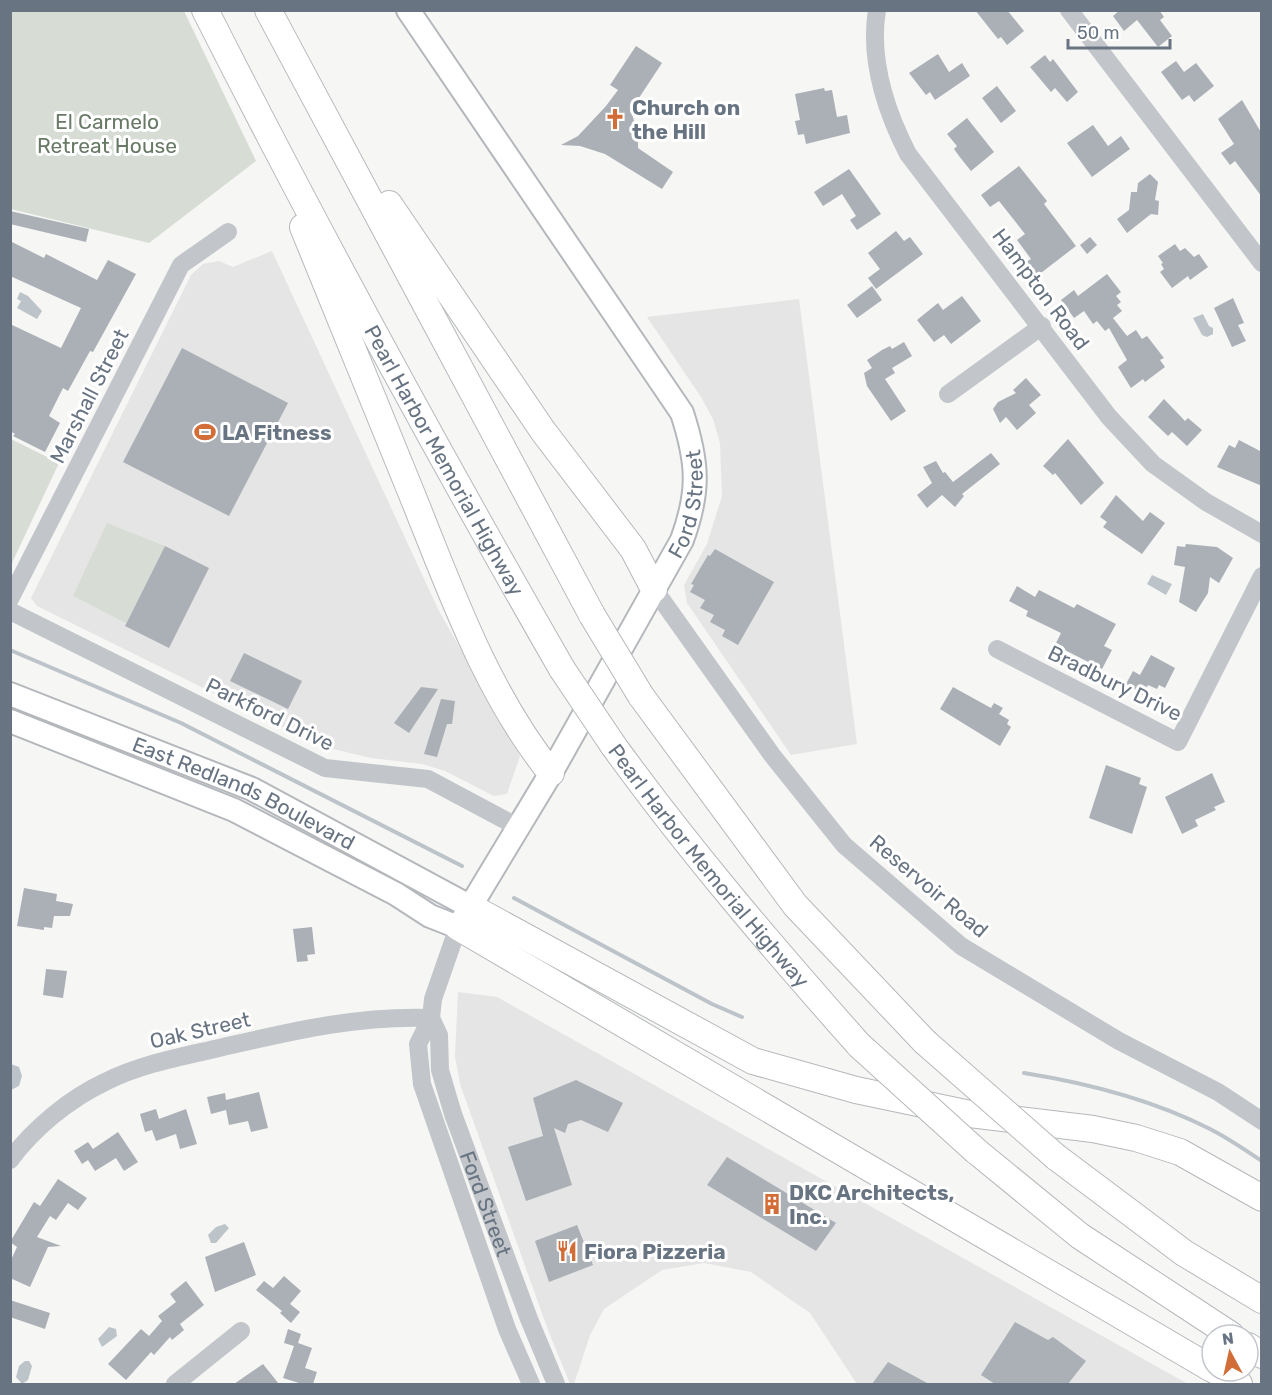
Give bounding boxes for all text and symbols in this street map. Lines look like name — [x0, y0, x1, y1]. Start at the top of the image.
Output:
scale bar — [1068, 12, 1170, 50]
text: 50 m — [1077, 22, 1120, 44]
place label: Church on the Hill — [632, 95, 740, 144]
church icon: Church on the Hill — [603, 107, 627, 131]
park label: El Carmelo Retreat House — [37, 109, 177, 158]
street label: Hampton Road — [987, 223, 1095, 355]
street label: Pearl Harbor Memorial Highway — [360, 320, 530, 600]
street label: Marshall Street — [44, 325, 134, 467]
sports icon: LA Fitness — [193, 420, 217, 444]
place label: LA Fitness — [222, 420, 332, 445]
street label: Ford Street — [662, 448, 707, 562]
street label: Bradbury Drive — [1044, 640, 1186, 726]
street label: Parkford Drive — [202, 672, 338, 756]
street label: East Redlands Boulevard — [129, 731, 359, 855]
street label: Pearl Harbor Memorial Highway — [604, 739, 815, 992]
street label: Reservoir Road — [865, 829, 993, 943]
street label: Oak Street — [147, 1006, 253, 1054]
street label: Ford Street — [455, 1147, 517, 1259]
place label: DKC Architects, Inc. — [789, 1180, 954, 1229]
building icon: DKC Architects, Inc. — [760, 1192, 784, 1216]
restaurant icon: Fiora Pizzeria — [555, 1239, 579, 1263]
place label: Fiora Pizzeria — [584, 1239, 726, 1264]
north arrow — [1200, 1323, 1260, 1383]
text: N — [1221, 1328, 1235, 1349]

